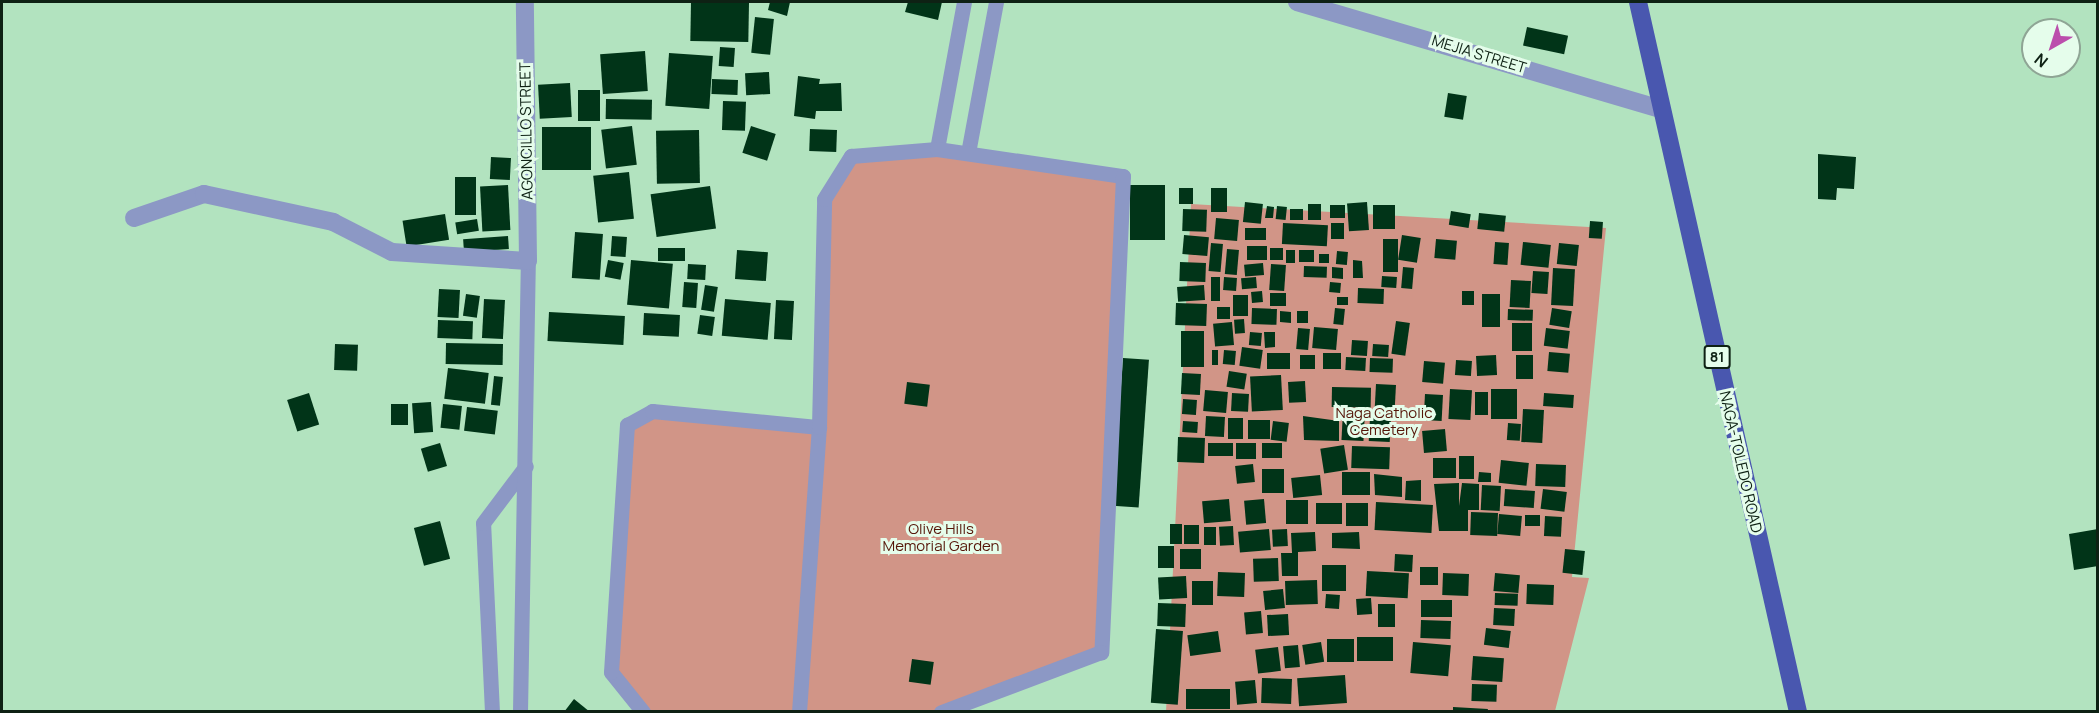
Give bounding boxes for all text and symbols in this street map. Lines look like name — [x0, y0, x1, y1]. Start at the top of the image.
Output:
north arrow — [2021, 18, 2081, 78]
street label: MEJIA STREET — [1430, 31, 1528, 77]
text: N — [2030, 48, 2052, 73]
street label: AGONCILLO STREET — [516, 62, 536, 200]
road number: 81 — [1704, 346, 1730, 368]
street label: NAGA-TOLEDO ROAD — [1716, 389, 1766, 535]
park label: Naga Catholic Cemetery — [1336, 403, 1432, 438]
park label: Olive Hills Memorial Garden — [883, 519, 999, 554]

